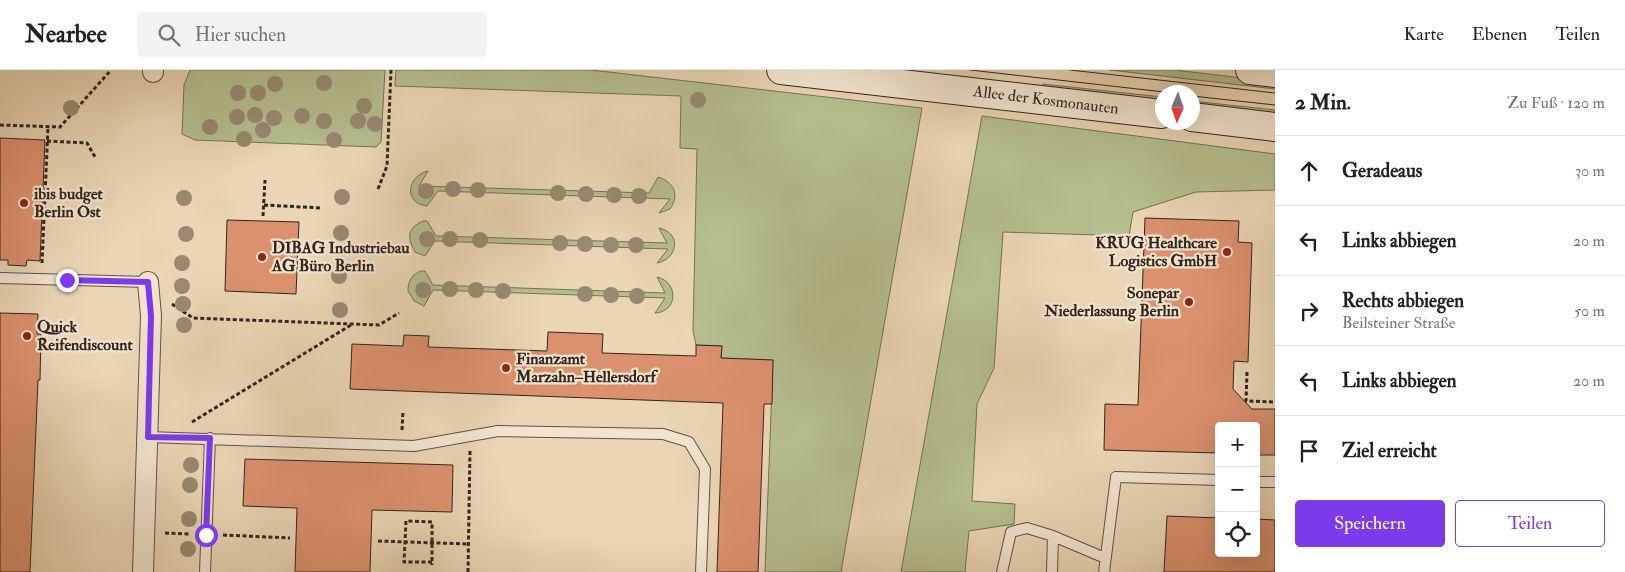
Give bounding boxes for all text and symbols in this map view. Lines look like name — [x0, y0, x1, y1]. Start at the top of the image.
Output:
search box — [137, 12, 487, 57]
text: Nearbee — [25, 19, 107, 50]
icon: search — [155, 21, 183, 49]
text: Hier suchen — [195, 23, 286, 47]
text: Karte — [1404, 23, 1444, 46]
text: Ebenen — [1472, 23, 1527, 46]
text: Teilen — [1555, 23, 1600, 46]
street label: Allee der Kosmonauten — [971, 81, 1120, 119]
north arrow — [1155, 85, 1200, 130]
text: 2 Min. — [1295, 89, 1351, 116]
text: Zu Fuß · 120 m — [1507, 93, 1605, 113]
icon: ahead — [1295, 157, 1323, 185]
text: Geradeaus — [1342, 159, 1422, 183]
text: 30 m — [1575, 161, 1605, 181]
place label: ibis budget Berlin Ost — [33, 184, 104, 222]
marker: ibis budget Berlin Ost — [18, 197, 30, 209]
icon: left — [1295, 227, 1323, 255]
text: Links abbiegen — [1342, 229, 1456, 253]
text: 20 m — [1573, 231, 1605, 251]
place label: KRUG Healthcare Logistics GmbH — [1095, 233, 1217, 272]
place label: DIBAG Industriebau AG Büro Berlin — [271, 238, 410, 276]
marker: KRUG Healthcare Logistics GmbH — [1221, 246, 1233, 258]
marker: DIBAG Industriebau AG Büro Berlin — [256, 251, 268, 263]
route end — [56, 269, 79, 292]
place label: Sonepar Niederlassung Berlin — [1043, 283, 1180, 322]
text: Rechts abbiegen — [1342, 289, 1464, 313]
marker: Sonepar Niederlassung Berlin — [1183, 296, 1195, 308]
icon: right — [1295, 297, 1323, 325]
text: 50 m — [1574, 301, 1605, 321]
text: Beilsteiner Straße — [1342, 313, 1455, 333]
place label: Quick Reifendiscount — [37, 317, 133, 355]
marker: Quick Reifendiscount — [21, 330, 33, 342]
place label: Finanzamt Marzahn–Hellersdorf — [515, 349, 658, 387]
marker: Finanzamt Marzahn–Hellersdorf — [500, 362, 512, 374]
icon: left — [1295, 367, 1323, 395]
text: Links abbiegen — [1342, 369, 1456, 393]
text: 20 m — [1573, 371, 1605, 391]
map controls — [1215, 422, 1260, 557]
button: + — [1215, 422, 1260, 467]
icon: arrive — [1295, 437, 1323, 465]
text: Ziel erreicht — [1342, 439, 1437, 463]
button: − — [1215, 467, 1260, 512]
button: Speichern — [1295, 500, 1445, 547]
button: Teilen — [1455, 500, 1605, 547]
button: locate — [1215, 512, 1260, 557]
route start — [195, 524, 218, 547]

